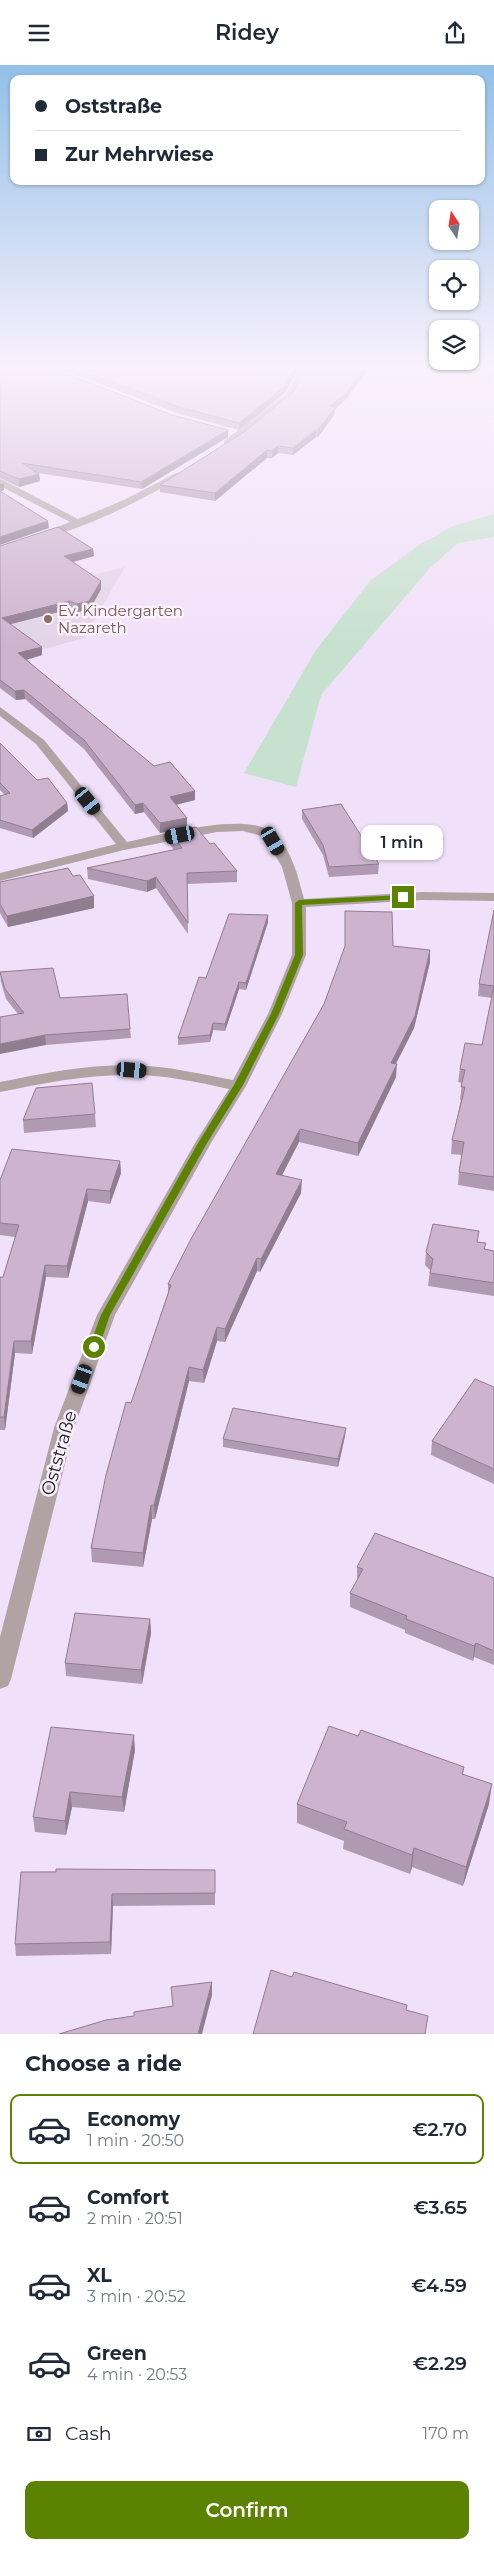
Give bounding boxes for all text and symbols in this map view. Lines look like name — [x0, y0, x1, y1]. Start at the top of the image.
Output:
icon: menu — [25, 19, 53, 47]
text: Ridey — [215, 19, 279, 46]
icon: share — [441, 19, 469, 47]
text: Oststraße — [65, 95, 162, 118]
text: Zur Mehrwiese — [65, 143, 214, 166]
north arrow — [429, 200, 479, 250]
map controls — [429, 200, 479, 370]
button: locate — [429, 260, 479, 310]
button: layers — [429, 320, 479, 370]
place label: Ev. Kindergarten Nazareth — [58, 601, 183, 637]
marker: Ev. Kindergarten Nazareth — [42, 613, 54, 625]
car — [72, 785, 103, 817]
car — [259, 824, 286, 858]
car — [163, 825, 196, 845]
callout: 1 min — [362, 825, 444, 859]
text: 1 min — [381, 833, 423, 852]
route end — [392, 886, 414, 908]
car — [116, 1061, 147, 1079]
route start — [83, 1336, 105, 1358]
car — [69, 1362, 94, 1396]
street label: Oststraße — [36, 1408, 82, 1498]
text: Choose a ride — [25, 2050, 182, 2077]
icon: car — [27, 2107, 72, 2152]
text: Economy — [87, 2108, 180, 2131]
text: €2.70 — [412, 2118, 467, 2141]
text: 1 min · 20:50 — [87, 2131, 184, 2150]
icon: car — [27, 2185, 72, 2230]
text: Comfort — [87, 2186, 169, 2209]
text: €3.65 — [413, 2196, 467, 2219]
text: 2 min · 20:51 — [87, 2209, 183, 2228]
icon: car — [27, 2263, 72, 2308]
text: XL — [87, 2264, 112, 2287]
text: €4.59 — [411, 2274, 467, 2297]
text: 3 min · 20:52 — [87, 2287, 186, 2306]
icon: car — [27, 2341, 72, 2386]
text: Green — [87, 2342, 147, 2365]
text: €2.29 — [413, 2352, 467, 2375]
text: 4 min · 20:53 — [87, 2365, 187, 2384]
icon: cash — [25, 2420, 53, 2448]
text: Cash — [65, 2422, 112, 2445]
text: 170 m — [422, 2424, 469, 2443]
button: Confirm — [25, 2481, 469, 2539]

